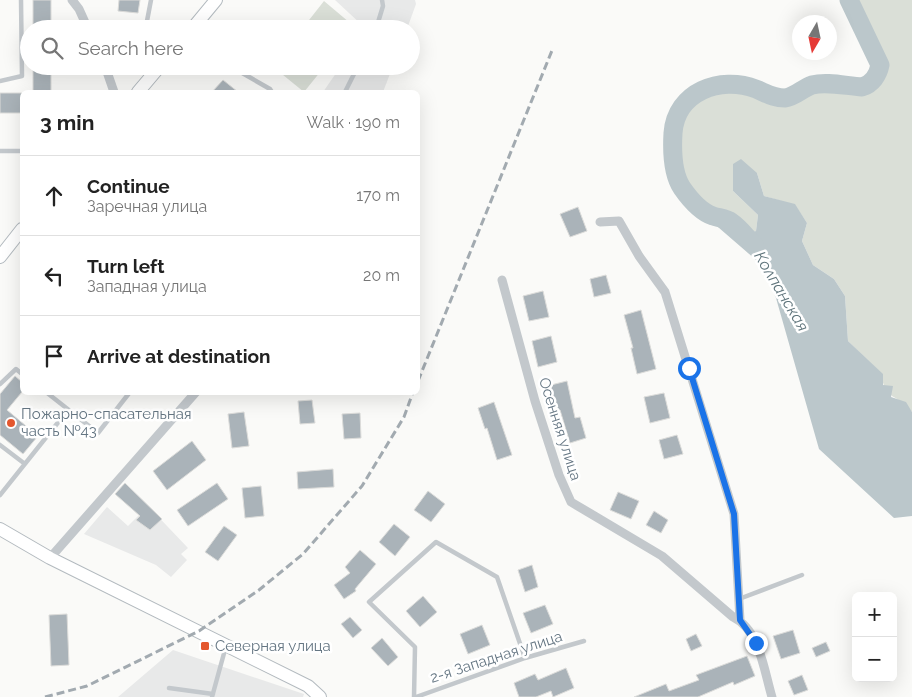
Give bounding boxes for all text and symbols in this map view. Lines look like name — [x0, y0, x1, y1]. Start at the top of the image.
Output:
north arrow — [792, 15, 837, 60]
search box — [20, 20, 420, 75]
icon: search — [38, 34, 66, 62]
text: Search here — [78, 37, 184, 59]
text: 3 min — [40, 110, 94, 135]
text: Walk · 190 m — [307, 113, 400, 132]
text: Continue — [87, 175, 170, 197]
icon: ahead — [40, 182, 68, 210]
text: 170 m — [356, 186, 400, 205]
text: Заречная улица — [87, 197, 207, 216]
water label: Колпанская — [750, 248, 813, 335]
text: Turn left — [87, 255, 164, 277]
icon: left — [40, 262, 68, 290]
text: 20 m — [363, 266, 400, 285]
text: Западная улица — [87, 277, 207, 296]
icon: arrive — [40, 342, 68, 370]
text: Arrive at destination — [87, 345, 271, 367]
route start — [678, 357, 701, 380]
street label: Осенняя улица — [535, 375, 585, 483]
place label: Пожарно-спасательная часть №43 — [21, 405, 192, 440]
marker: Пожарно-спасательная часть №43 — [5, 417, 17, 429]
map controls — [852, 592, 897, 682]
button: + — [852, 592, 897, 637]
street label: 2-я Западная улица — [428, 627, 564, 687]
route end — [745, 632, 768, 655]
place label: Северная улица — [215, 637, 331, 655]
button: − — [852, 637, 897, 682]
marker: Северная улица — [199, 640, 211, 652]

